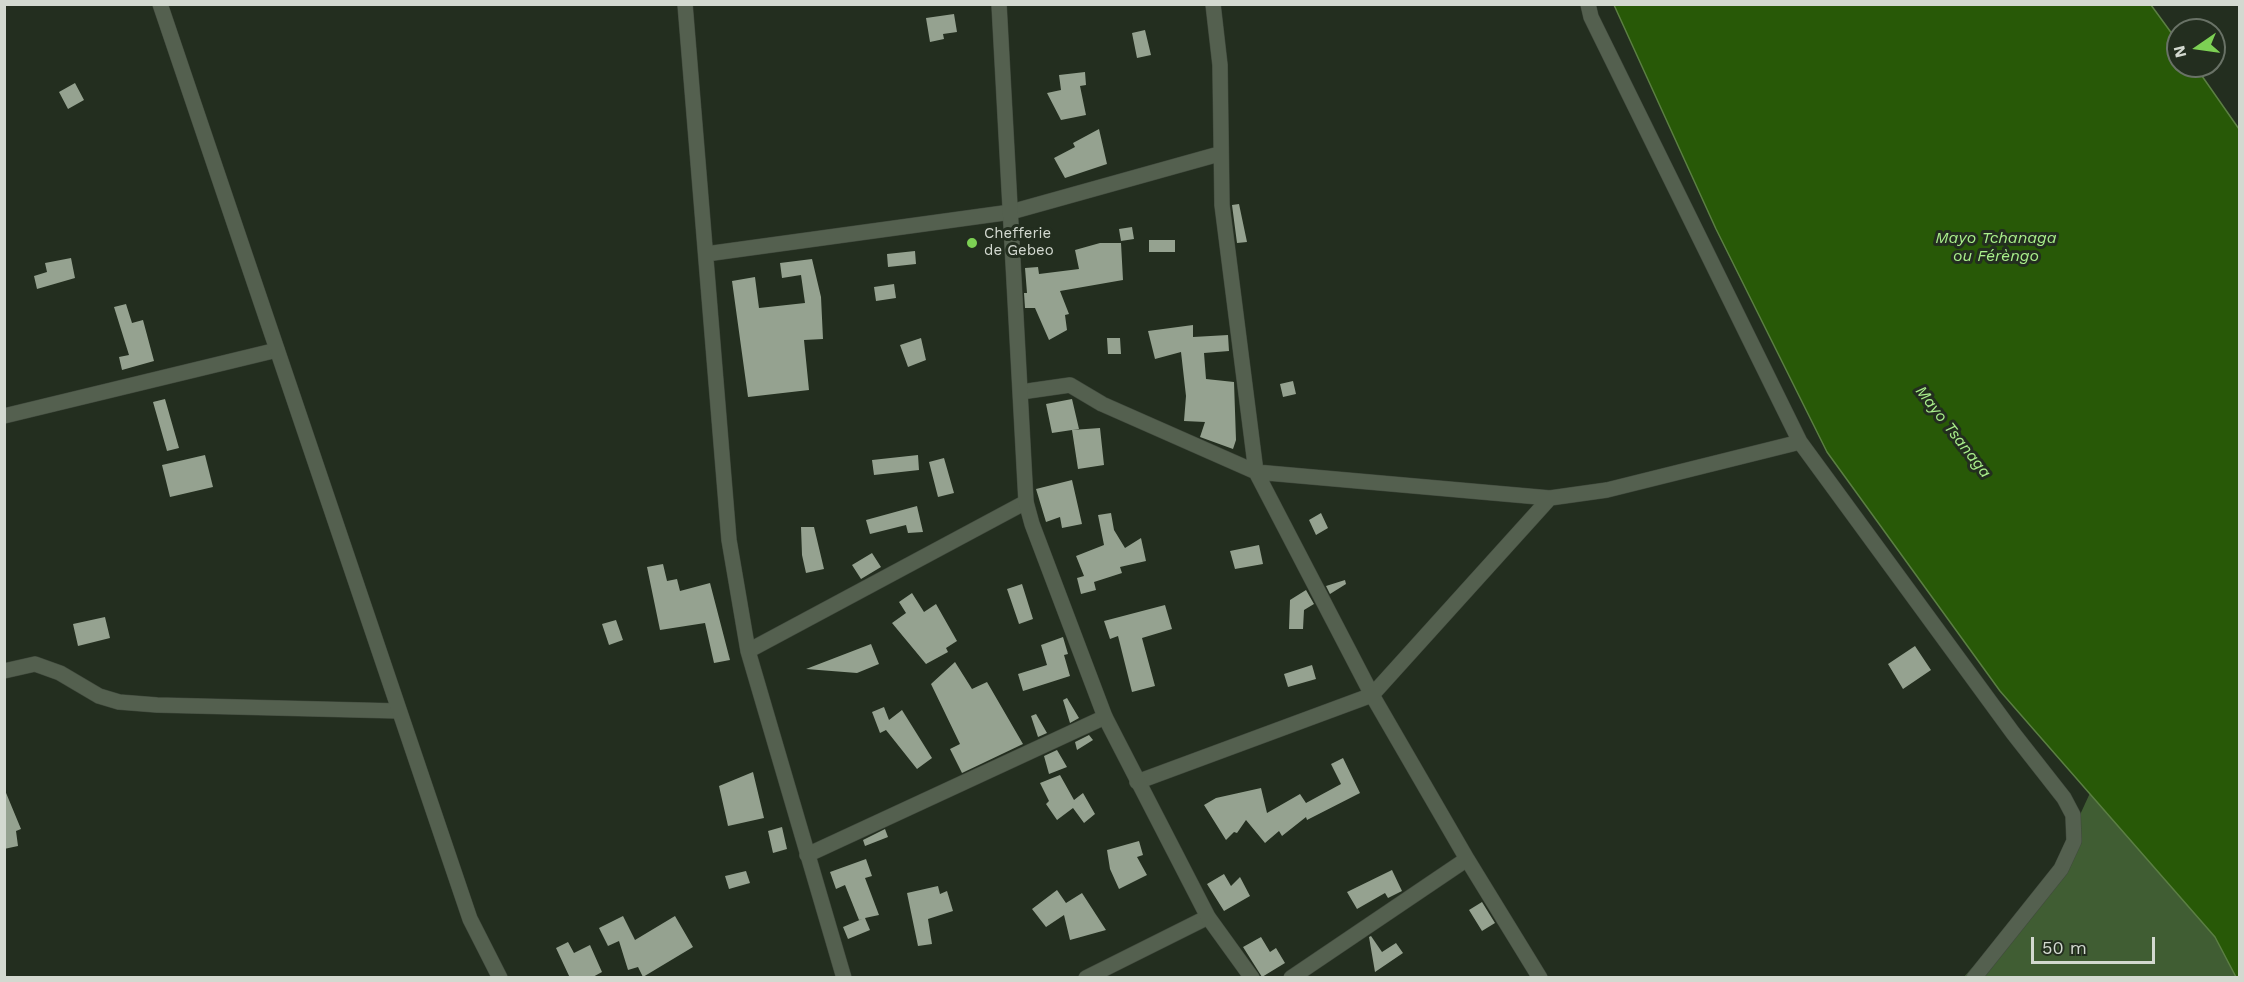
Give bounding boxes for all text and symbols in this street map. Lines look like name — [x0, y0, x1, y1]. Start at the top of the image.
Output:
north arrow — [2166, 18, 2226, 78]
text: N — [2169, 44, 2191, 60]
place label: Chefferie de Gebeo — [984, 225, 1054, 260]
water label: Mayo Tchanaga ou Férèngo — [1935, 228, 2057, 266]
marker: Chefferie de Gebeo — [965, 236, 979, 250]
water label: Mayo Tsanaga — [1911, 382, 1995, 482]
scale bar — [2034, 925, 2158, 963]
text: 50 m — [2042, 937, 2087, 958]

